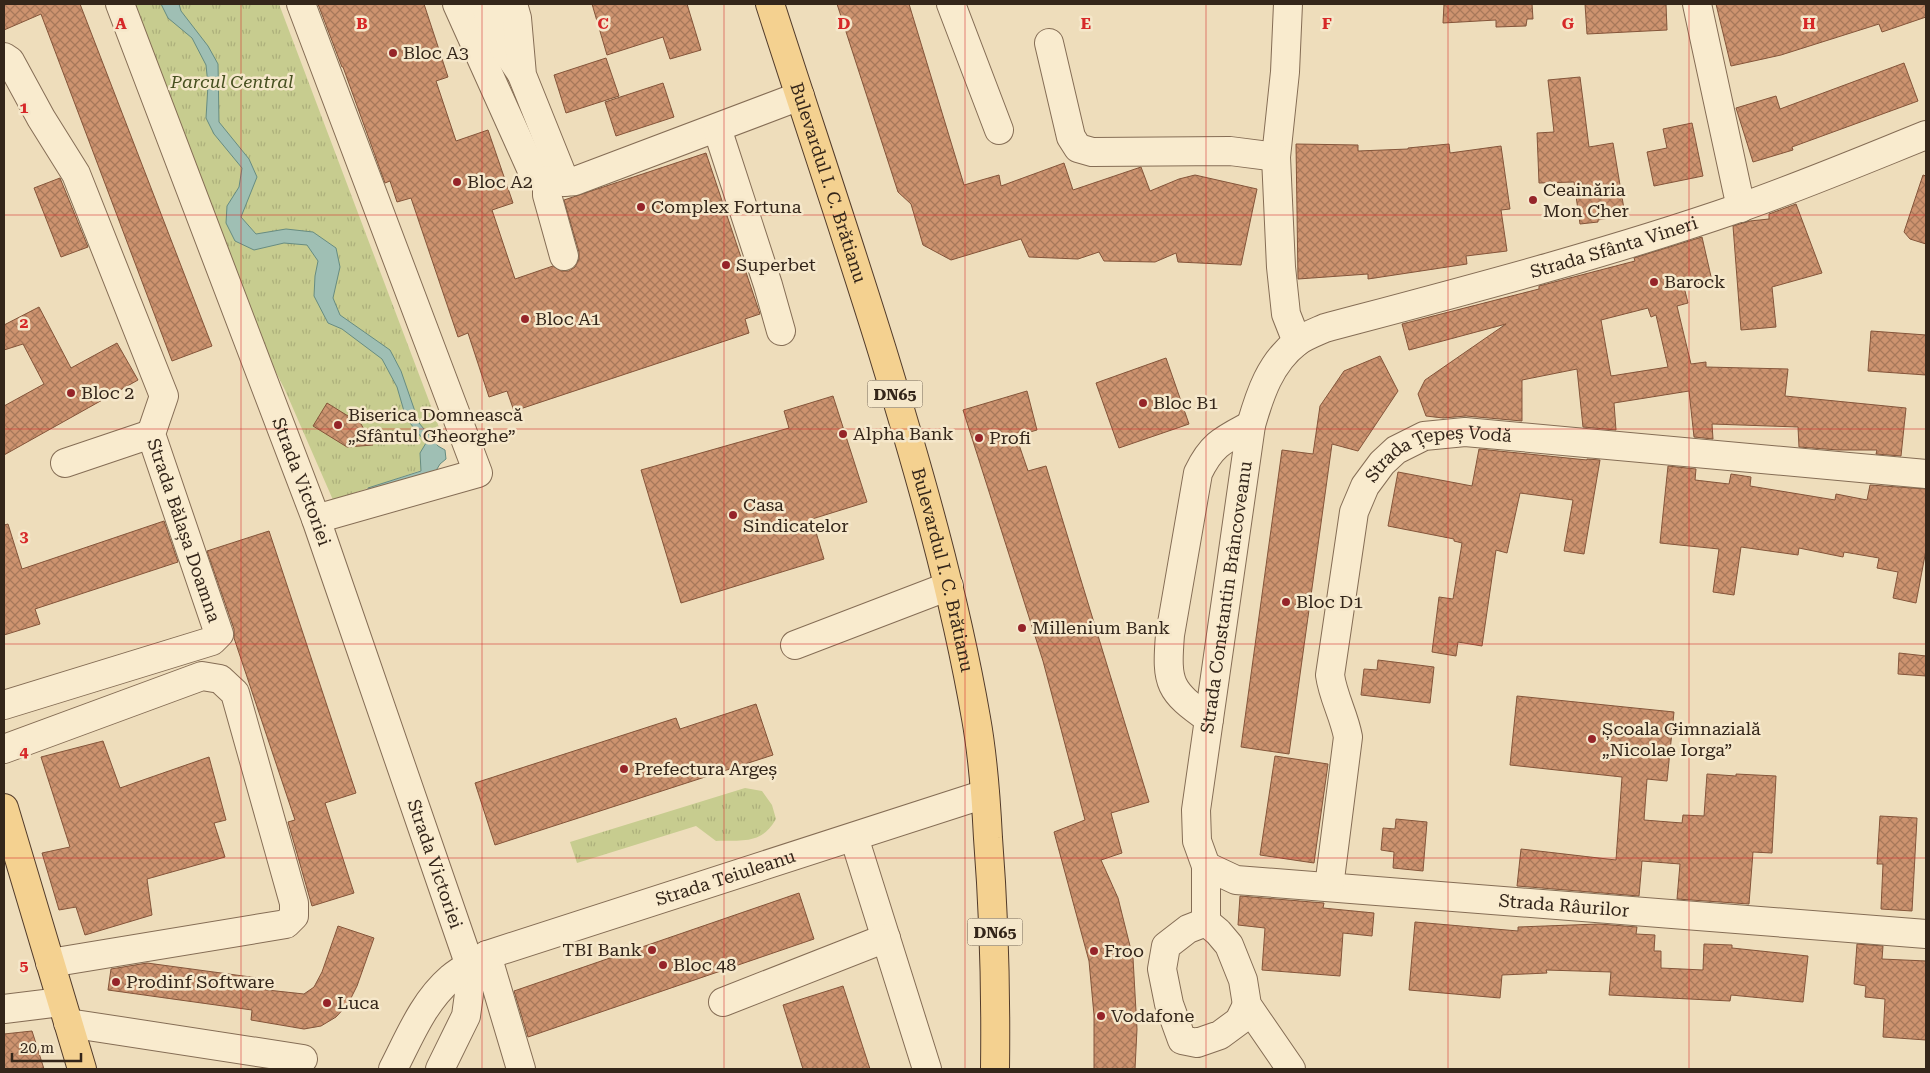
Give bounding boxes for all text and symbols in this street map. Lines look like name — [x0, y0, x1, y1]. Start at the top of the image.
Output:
text: A — [115, 14, 127, 33]
text: B — [356, 14, 368, 33]
text: C — [597, 14, 609, 33]
text: D — [838, 14, 851, 33]
text: E — [1081, 14, 1091, 33]
text: F — [1322, 14, 1332, 33]
text: G — [1562, 14, 1575, 33]
text: H — [1802, 14, 1816, 33]
place label: Bloc A3 — [403, 42, 469, 63]
marker: Bloc A3 — [387, 47, 399, 59]
park label: Parcul Central — [170, 71, 293, 92]
street label: Bulevardul I. C. Brătianu — [786, 80, 871, 285]
text: 1 — [20, 98, 29, 117]
place label: Bloc A2 — [467, 171, 533, 192]
marker: Bloc A2 — [451, 176, 463, 188]
place label: Ceainăria Mon Cher — [1543, 179, 1629, 221]
marker: Ceainăria Mon Cher — [1527, 194, 1539, 206]
place label: Complex Fortuna — [651, 196, 802, 217]
marker: Complex Fortuna — [635, 201, 647, 213]
street label: Strada Sfânta Vineri — [1528, 212, 1700, 282]
place label: Superbet — [736, 254, 816, 275]
marker: Superbet — [720, 259, 732, 271]
place label: Barock — [1664, 271, 1725, 292]
marker: Barock — [1648, 276, 1660, 288]
place label: Bloc A1 — [535, 308, 601, 329]
text: 2 — [20, 313, 29, 332]
marker: Bloc A1 — [519, 313, 531, 325]
road number: DN65 — [868, 380, 922, 408]
place label: Bloc 2 — [81, 382, 134, 403]
marker: Bloc 2 — [65, 387, 77, 399]
place label: Bloc B1 — [1153, 392, 1218, 413]
marker: Bloc B1 — [1137, 397, 1149, 409]
place label: Biserica Domnească „Sfântul Gheorghe” — [348, 404, 523, 446]
street label: Strada Victoriei — [268, 414, 335, 549]
marker: Biserica Domnească „Sfântul Gheorghe” — [332, 419, 344, 431]
street label: Strada Țepeș Vodă — [1360, 421, 1513, 486]
place label: Alpha Bank — [853, 423, 954, 444]
place label: Profi — [989, 427, 1031, 448]
marker: Alpha Bank — [837, 428, 849, 440]
marker: Profi — [973, 432, 985, 444]
street label: Strada Bălașa Doamna — [143, 436, 225, 625]
street label: Strada Constantin Brâncoveanu — [1196, 460, 1256, 735]
street label: Bulevardul I. C. Brătianu — [908, 466, 978, 674]
place label: Casa Sindicatelor — [743, 494, 849, 536]
marker: Casa Sindicatelor — [727, 509, 739, 521]
text: 3 — [20, 527, 29, 546]
place label: Bloc D1 — [1296, 591, 1363, 612]
marker: Bloc D1 — [1280, 596, 1292, 608]
place label: Millenium Bank — [1032, 617, 1170, 638]
marker: Millenium Bank — [1016, 622, 1028, 634]
place label: Școala Gimnazială „Nicolae Iorga” — [1602, 718, 1761, 760]
marker: Școala Gimnazială „Nicolae Iorga” — [1586, 733, 1598, 745]
text: 4 — [20, 742, 29, 761]
place label: Prefectura Argeș — [634, 758, 777, 780]
marker: Prefectura Argeș — [618, 763, 630, 775]
street label: Strada Victoriei — [403, 797, 467, 932]
street label: Strada Teiuleanu — [653, 845, 798, 910]
street label: Strada Râurilor — [1498, 890, 1630, 921]
road number: DN65 — [968, 919, 1022, 946]
place label: TBI Bank — [562, 939, 642, 960]
place label: Froo — [1104, 940, 1144, 961]
marker: TBI Bank — [646, 944, 658, 956]
marker: Froo — [1088, 945, 1100, 957]
place label: Bloc 48 — [673, 954, 736, 975]
text: 5 — [20, 956, 29, 975]
marker: Bloc 48 — [657, 959, 669, 971]
place label: Prodinf Software — [126, 971, 275, 992]
marker: Prodinf Software — [110, 976, 122, 988]
place label: Luca — [337, 992, 379, 1013]
marker: Luca — [321, 997, 333, 1009]
place label: Vodafone — [1111, 1005, 1195, 1026]
marker: Vodafone — [1095, 1010, 1107, 1022]
scale bar — [12, 1030, 81, 1062]
text: 20 m — [20, 1039, 55, 1057]

